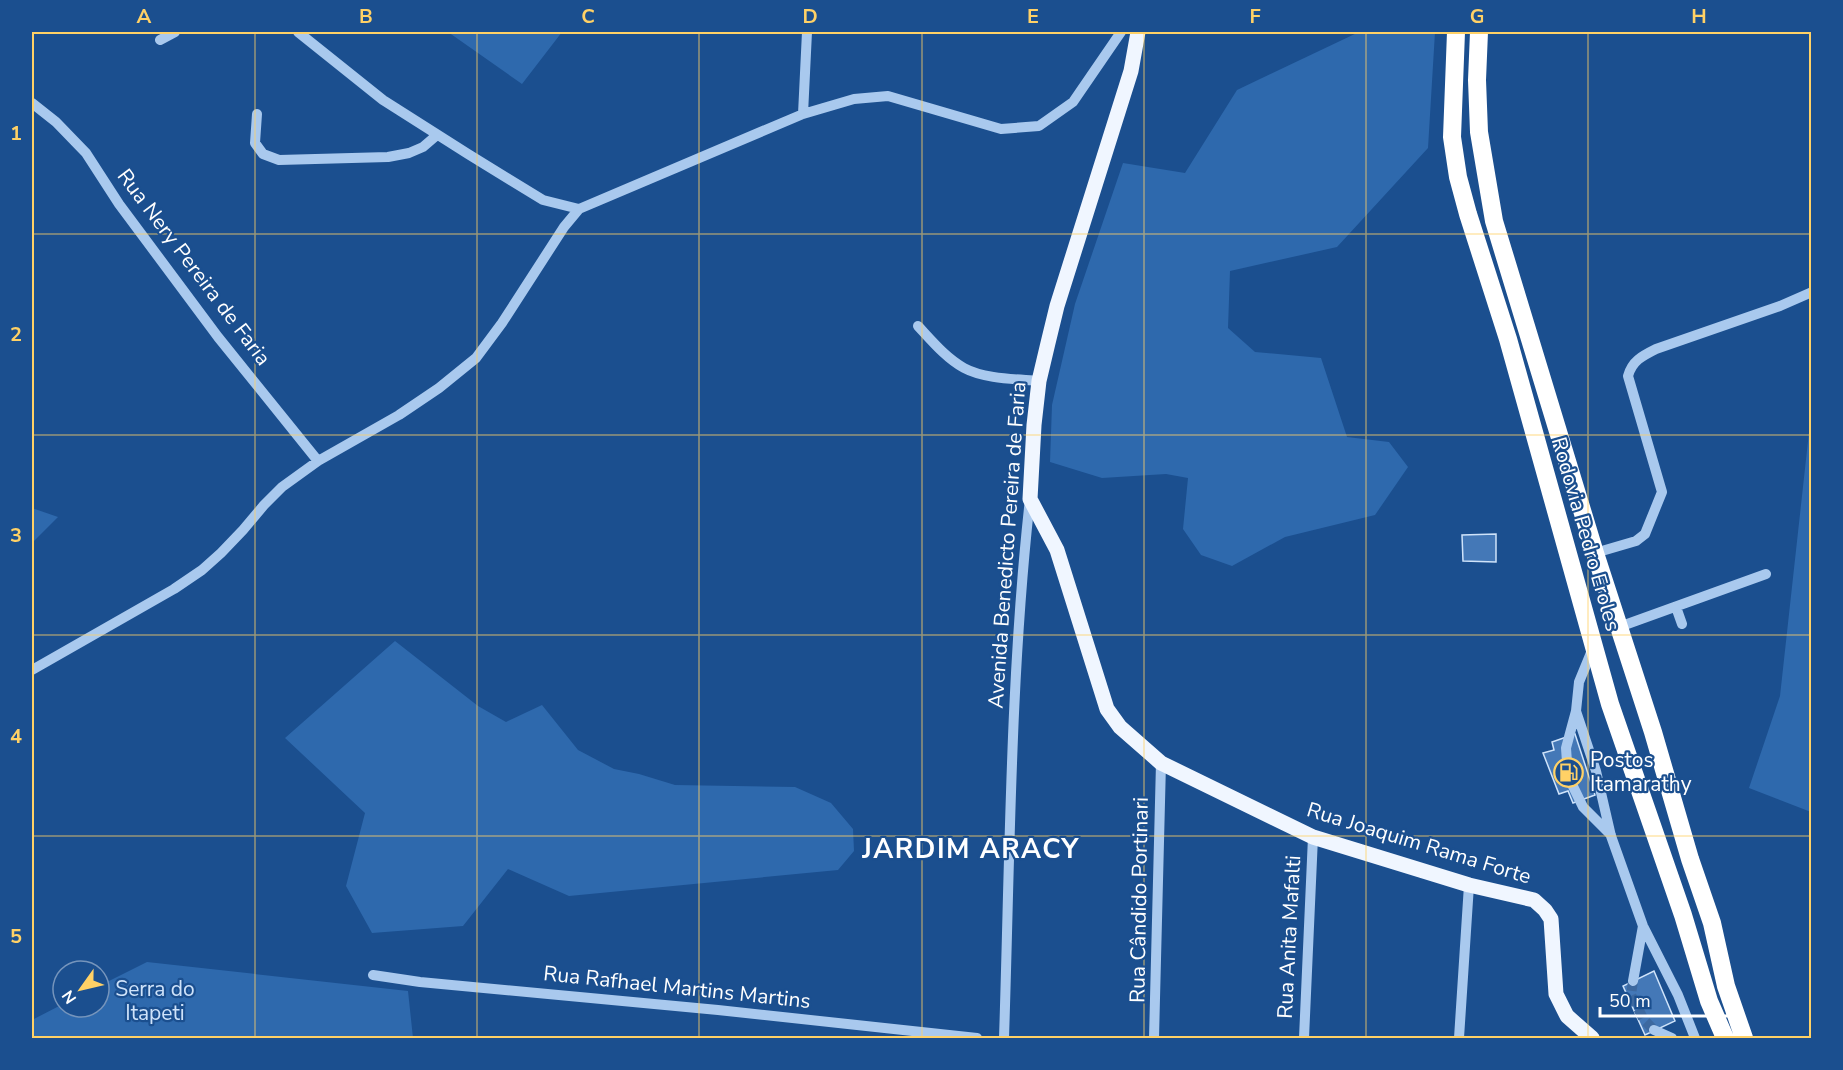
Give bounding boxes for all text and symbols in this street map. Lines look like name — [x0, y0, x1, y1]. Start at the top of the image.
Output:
text: A — [137, 3, 152, 30]
text: B — [359, 3, 373, 30]
text: C — [581, 3, 595, 30]
text: D — [802, 3, 818, 30]
text: E — [1027, 3, 1039, 30]
text: F — [1249, 3, 1261, 30]
text: G — [1470, 3, 1484, 30]
text: H — [1691, 3, 1707, 30]
text: 1 — [10, 120, 22, 147]
street label: Rua Nery Pereira de Faria — [111, 163, 277, 371]
text: 2 — [10, 321, 22, 348]
street label: Avenida Benedicto Pereira de Faria — [982, 381, 1032, 709]
street label: Rodovia Pedro Eroles — [1545, 434, 1627, 634]
text: 3 — [10, 522, 22, 549]
text: 4 — [10, 723, 22, 750]
place label: Postos Itamarathy — [1590, 746, 1692, 798]
fuel station icon: Postos Itamarathy — [1553, 756, 1585, 788]
street label: Rua Joaquim Rama Forte — [1303, 796, 1535, 890]
street label: Rua Cândido Portinari — [1123, 797, 1155, 1003]
district label: JARDIM ARACY — [861, 831, 1080, 868]
street label: Rua Anita Mafalti — [1271, 855, 1307, 1019]
text: 5 — [10, 923, 22, 950]
north arrow — [51, 959, 111, 1019]
street label: Rua Rafhael Martins Martins — [542, 959, 812, 1015]
park label: Serra do Itapeti — [115, 975, 195, 1027]
scale bar — [1600, 980, 1728, 1018]
text: N — [57, 986, 82, 1008]
text: 50 m — [1609, 989, 1651, 1013]

